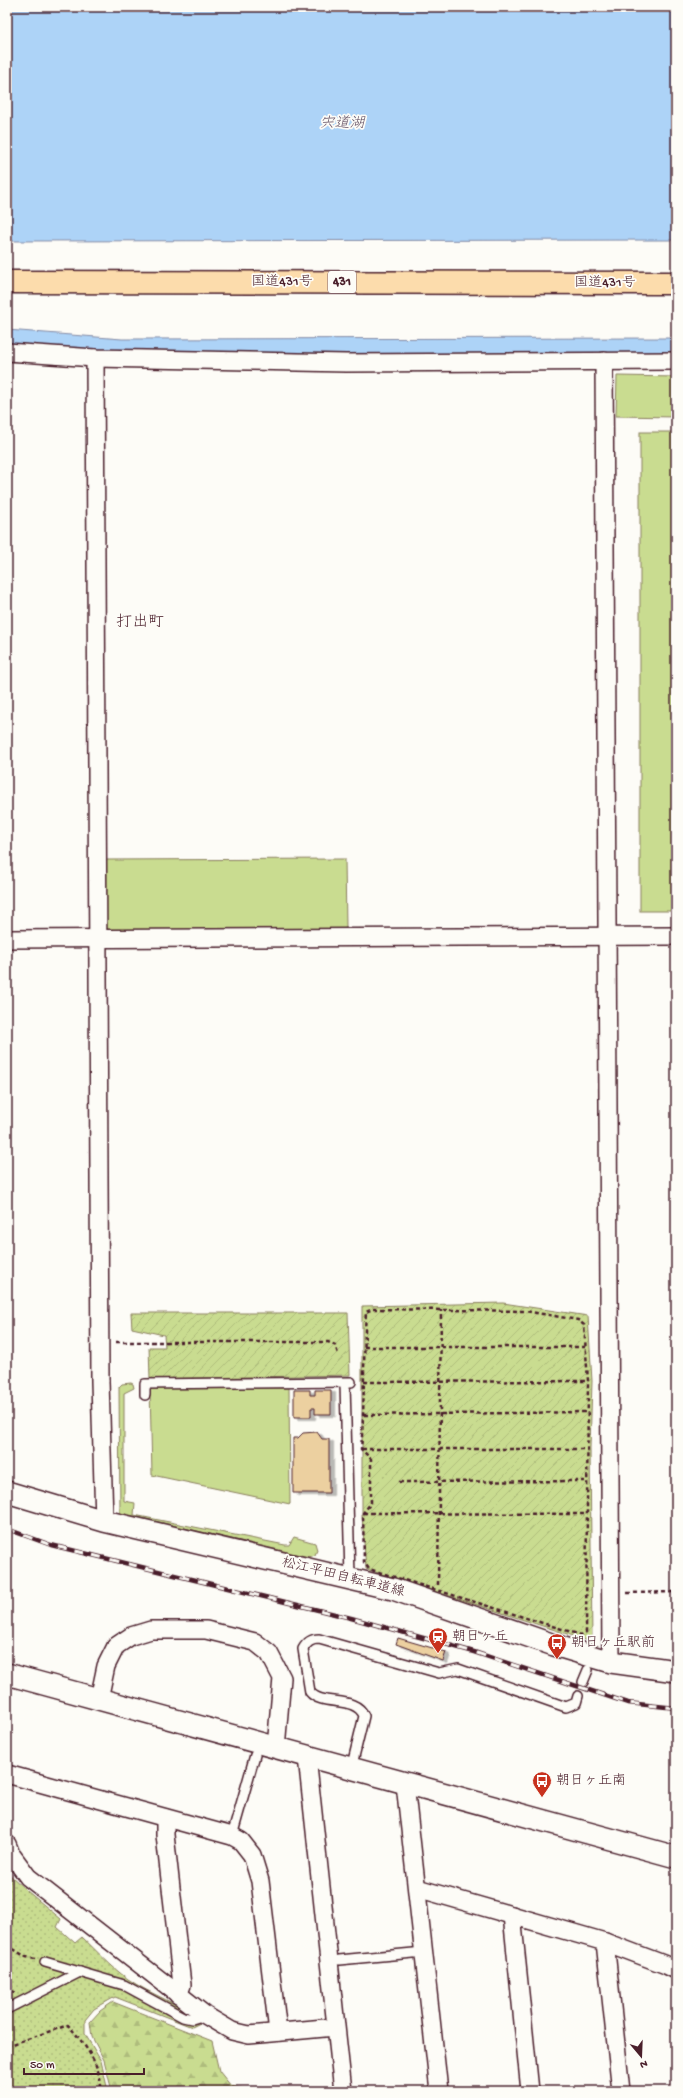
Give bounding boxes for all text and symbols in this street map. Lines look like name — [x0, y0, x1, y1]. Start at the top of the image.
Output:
water label: 宍道湖 — [319, 115, 366, 133]
road number: 431 — [328, 271, 356, 293]
street label: 国道431号 — [251, 274, 313, 291]
street label: 国道431号 — [574, 275, 636, 292]
district label: 打出町 — [116, 613, 164, 633]
street label: 松江平田自転車道線 — [280, 1555, 406, 1601]
station icon: 朝日ヶ丘 — [427, 1626, 449, 1654]
place label: 朝日ヶ丘 — [452, 1629, 508, 1646]
bus stop icon: 朝日ヶ丘駅前 — [546, 1632, 568, 1660]
place label: 朝日ヶ丘駅前 — [571, 1635, 655, 1652]
bus stop icon: 朝日ヶ丘南 — [531, 1770, 553, 1798]
place label: 朝日ヶ丘南 — [556, 1773, 626, 1790]
north arrow — [621, 2036, 661, 2076]
scale bar — [24, 2050, 144, 2076]
text: N — [638, 2057, 649, 2070]
text: 50 m — [30, 2059, 55, 2073]

